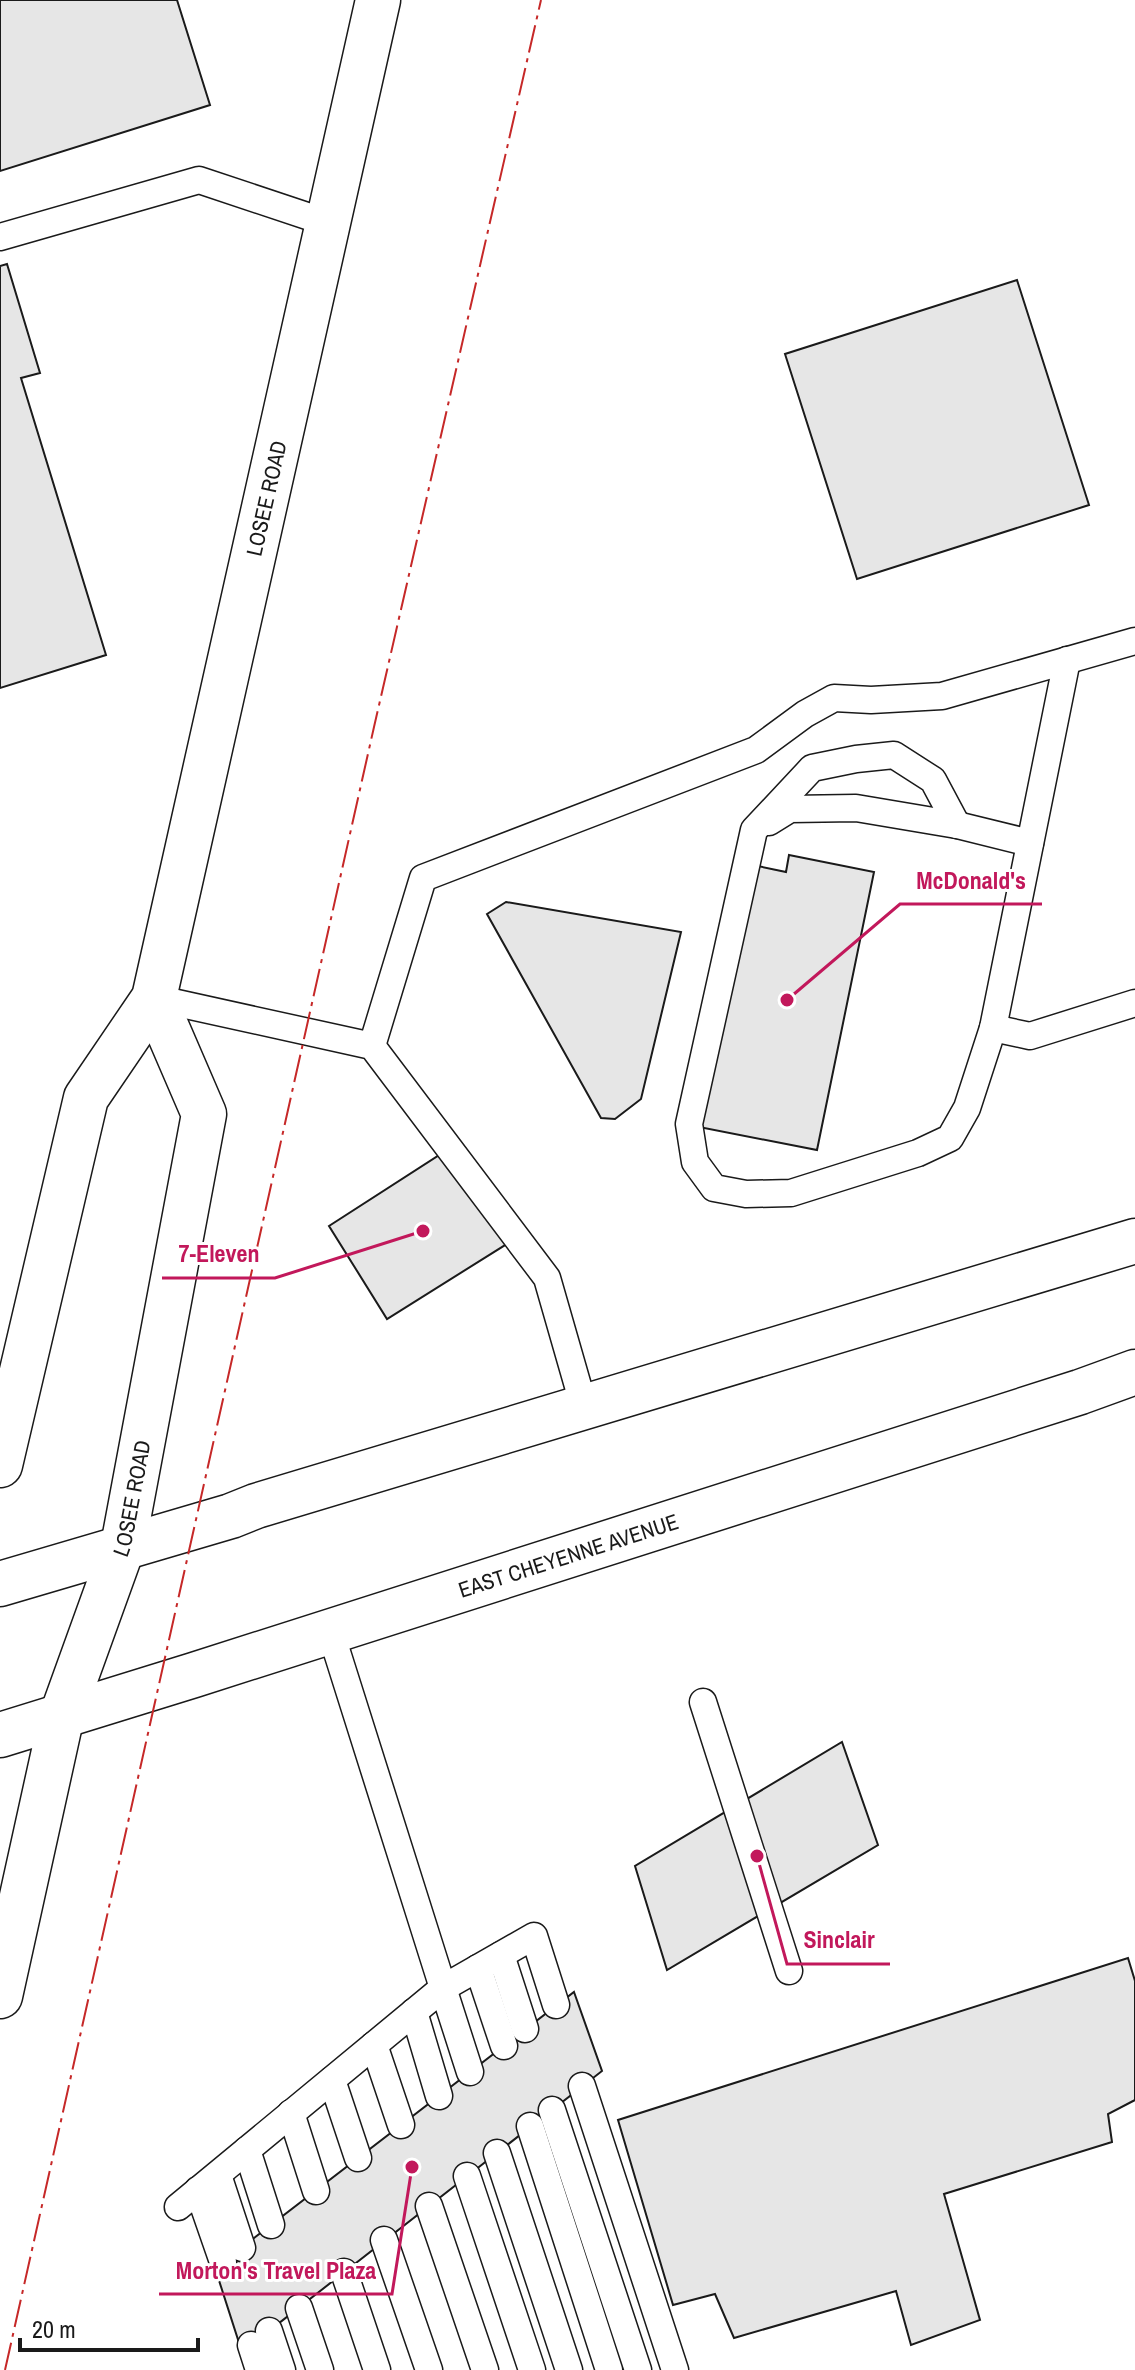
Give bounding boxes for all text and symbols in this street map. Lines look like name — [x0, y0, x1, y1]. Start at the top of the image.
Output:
street label: LOSEE ROAD — [239, 438, 294, 559]
callout: McDonald's — [900, 856, 1042, 904]
text: McDonald's — [916, 864, 1026, 896]
callout: 7-Eleven — [162, 1230, 275, 1278]
text: 7-Eleven — [179, 1237, 259, 1269]
street label: LOSEE ROAD — [105, 1438, 158, 1561]
street label: EAST CHEYENNE AVENUE — [455, 1506, 682, 1605]
callout: Sinclair — [787, 1916, 890, 1964]
text: Sinclair — [803, 1923, 875, 1955]
callout: Morton's Travel Plaza — [159, 2246, 392, 2294]
text: Morton's Travel Plaza — [176, 2254, 376, 2286]
scale bar — [20, 2302, 198, 2352]
text: 20 m — [32, 2313, 76, 2345]

